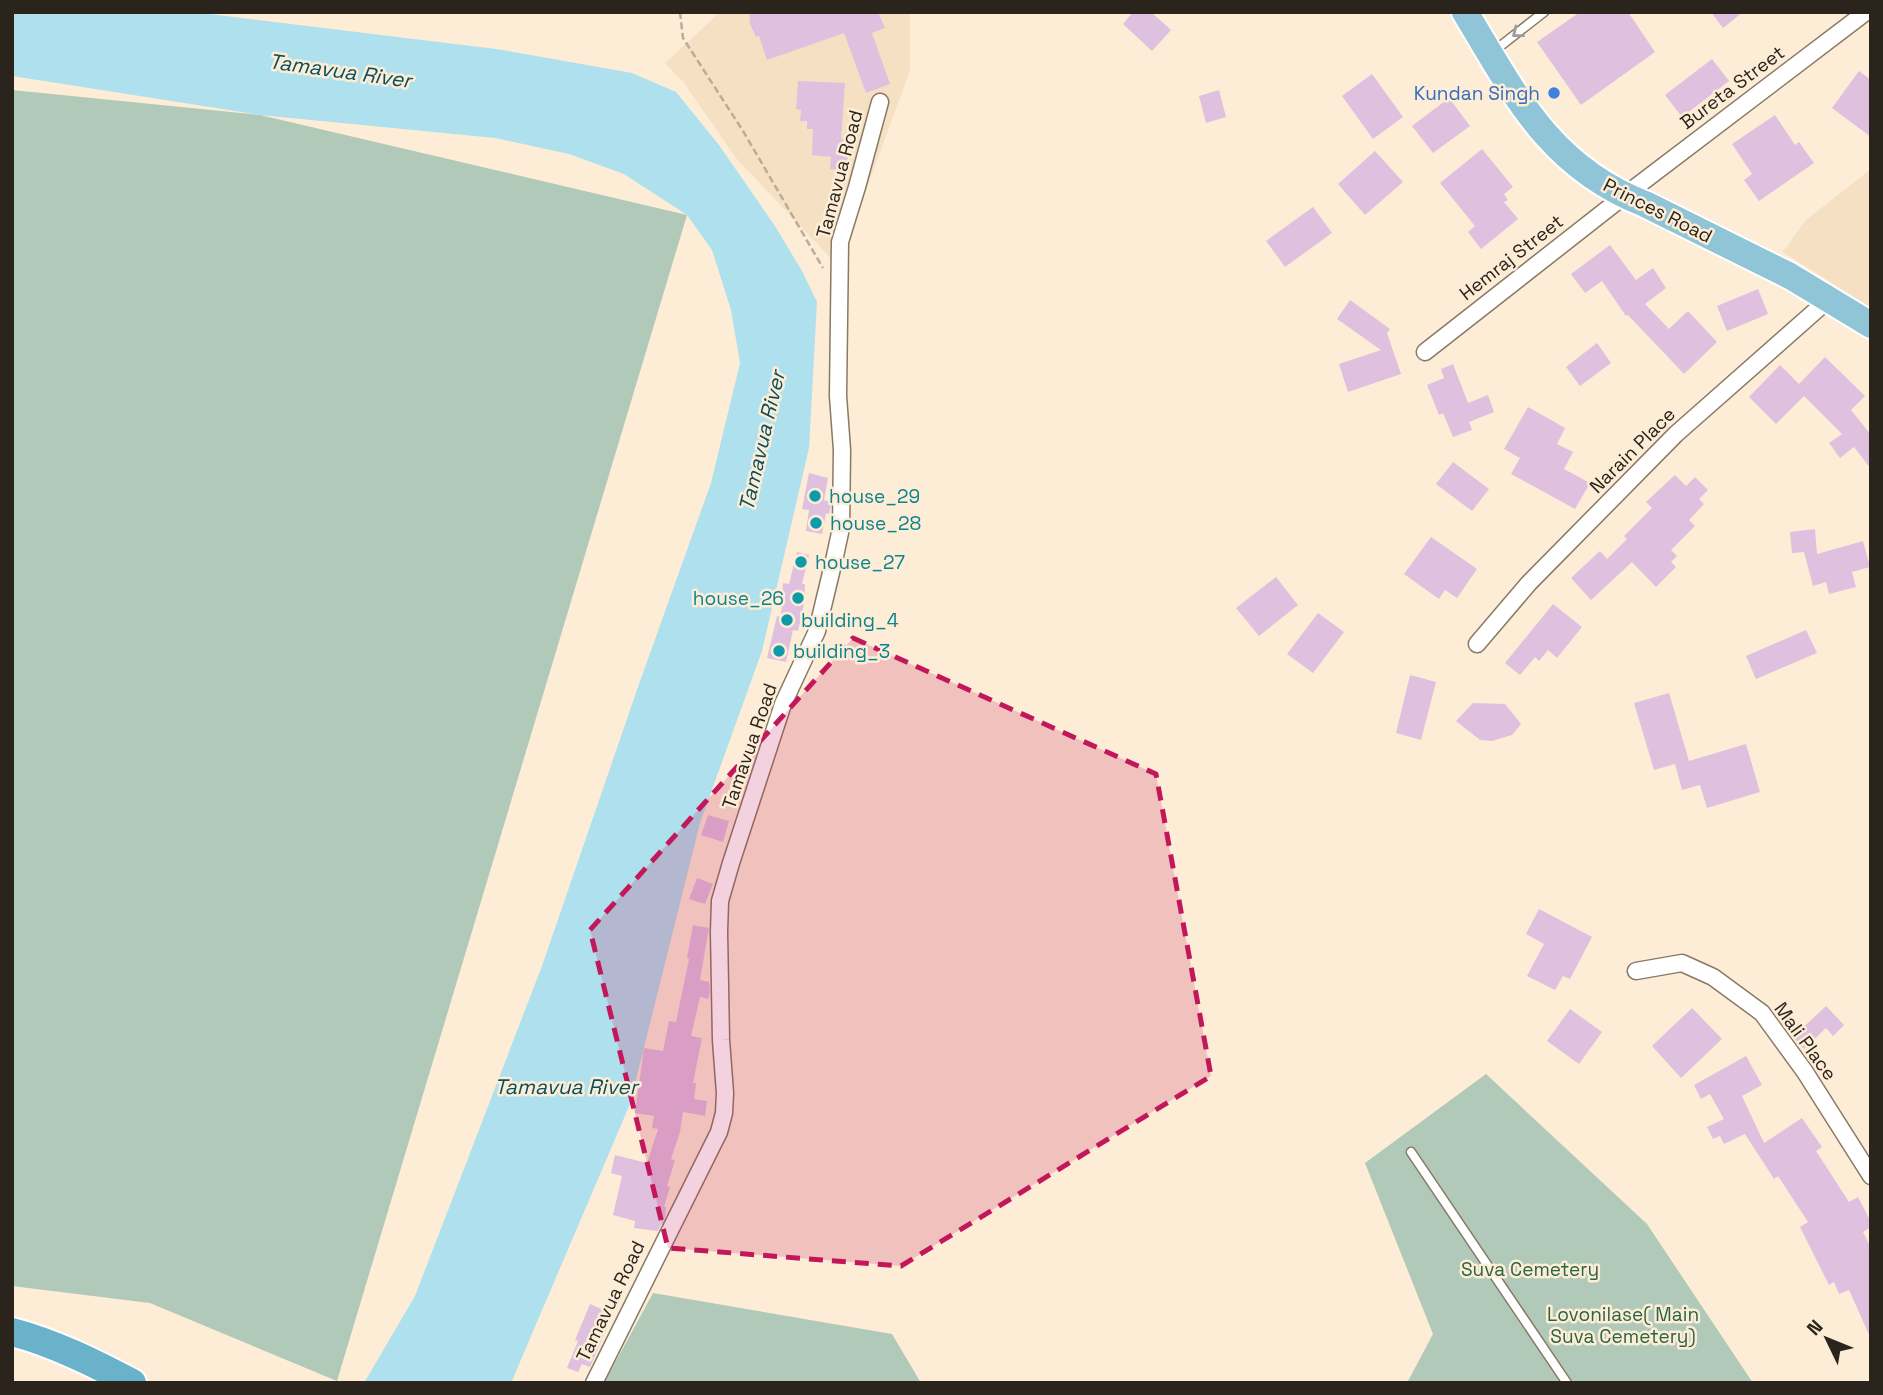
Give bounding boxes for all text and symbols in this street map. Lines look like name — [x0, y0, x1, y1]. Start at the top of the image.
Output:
one-way arrow — [1513, 25, 1525, 38]
street label: Bureta Street — [1675, 40, 1790, 135]
water label: Tamavua River — [267, 47, 415, 94]
place label: Kundan Singh — [1414, 81, 1540, 106]
marker: Kundan Singh — [1546, 85, 1562, 101]
street label: Tamavua Road — [810, 107, 869, 241]
street label: Princes Road — [1599, 172, 1716, 249]
street label: Hemraj Street — [1454, 209, 1568, 306]
water label: Tamavua River — [732, 366, 791, 514]
street label: Narain Place — [1584, 402, 1681, 499]
place label: house_29 — [829, 484, 920, 509]
marker: house_29 — [807, 488, 823, 504]
place label: house_28 — [830, 511, 921, 536]
marker: house_28 — [808, 515, 824, 531]
place label: house_27 — [815, 550, 905, 575]
marker: house_27 — [793, 554, 809, 570]
place label: house_26 — [693, 586, 784, 611]
marker: house_26 — [790, 590, 806, 606]
place label: building_4 — [801, 608, 899, 633]
marker: building_4 — [779, 612, 795, 628]
place label: building_3 — [793, 639, 890, 664]
marker: building_3 — [771, 643, 787, 659]
street label: Tamavua Road — [716, 680, 783, 812]
street label: Mali Place — [1769, 997, 1842, 1085]
water label: Tamavua River — [494, 1073, 640, 1100]
street label: Tamavua Road — [570, 1237, 651, 1366]
park label: Suva Cemetery — [1461, 1257, 1599, 1282]
park label: Lovonilase( Main Suva Cemetery) — [1547, 1302, 1699, 1349]
north arrow — [1792, 1304, 1862, 1374]
text: N — [1801, 1315, 1828, 1341]

